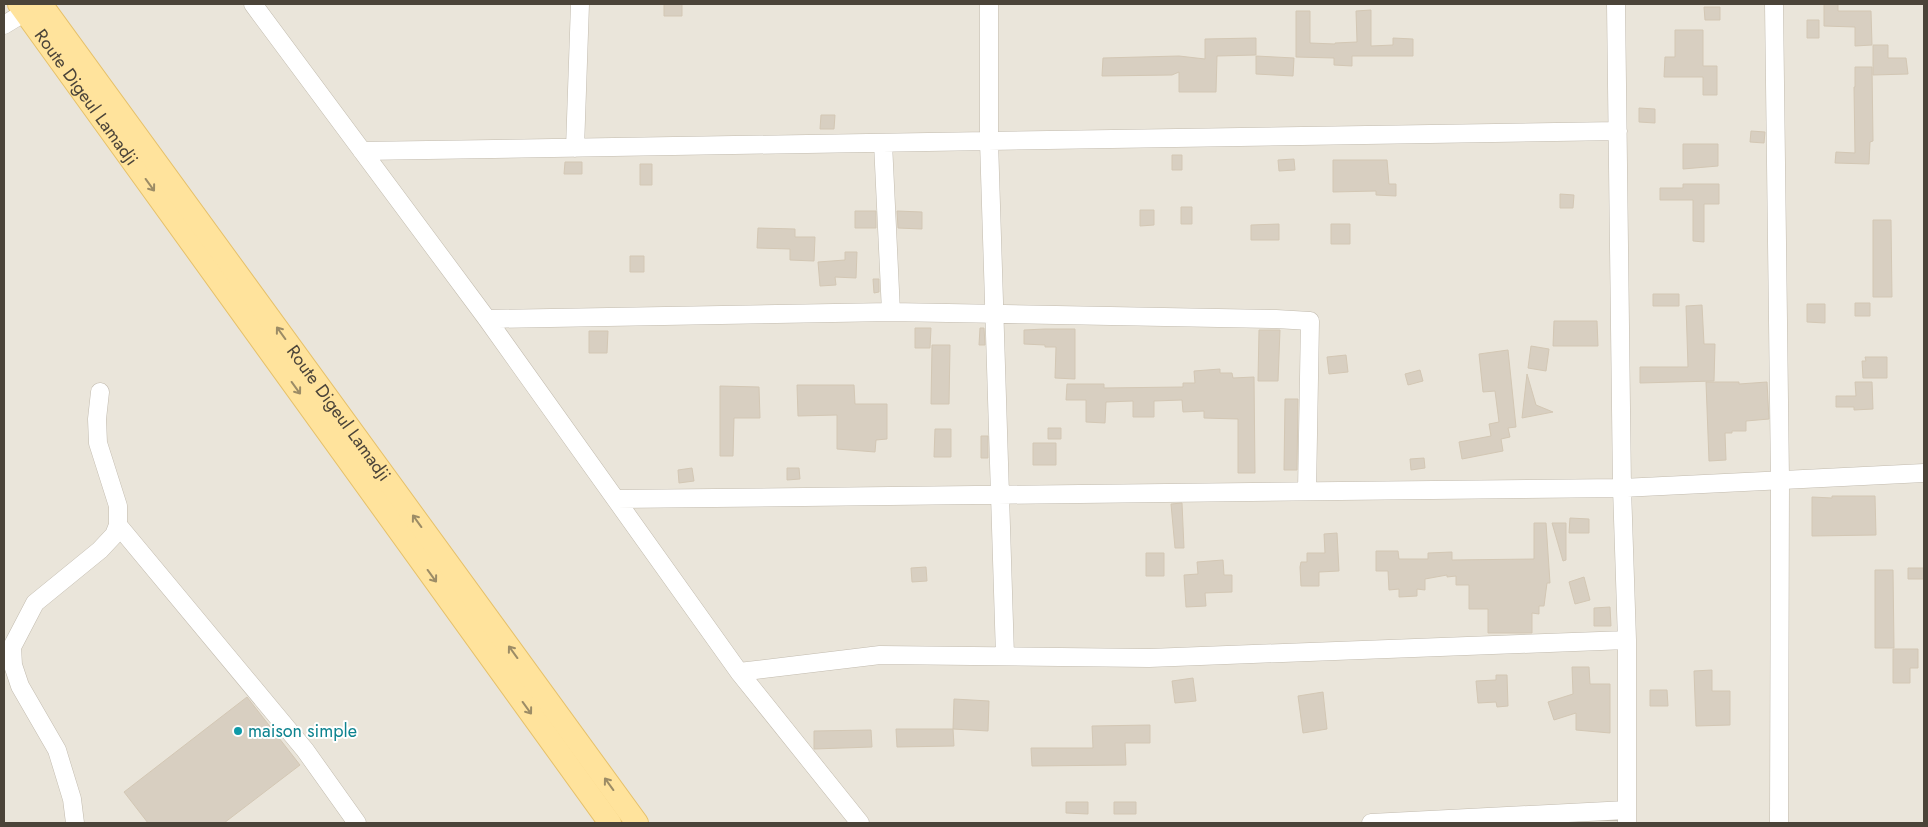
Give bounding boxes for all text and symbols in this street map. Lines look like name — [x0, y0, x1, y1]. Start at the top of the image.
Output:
street label: Route Digeul Lamadji — [28, 24, 144, 171]
one-way arrow — [145, 178, 155, 192]
one-way arrow — [275, 327, 286, 340]
street label: Route Digeul Lamadji — [280, 340, 397, 487]
one-way arrow — [291, 381, 301, 395]
one-way arrow — [412, 515, 423, 528]
one-way arrow — [427, 569, 437, 583]
one-way arrow — [508, 645, 518, 659]
one-way arrow — [522, 701, 532, 715]
place label: maison simple — [248, 718, 357, 744]
marker: maison simple — [232, 725, 244, 737]
one-way arrow — [603, 778, 614, 791]

